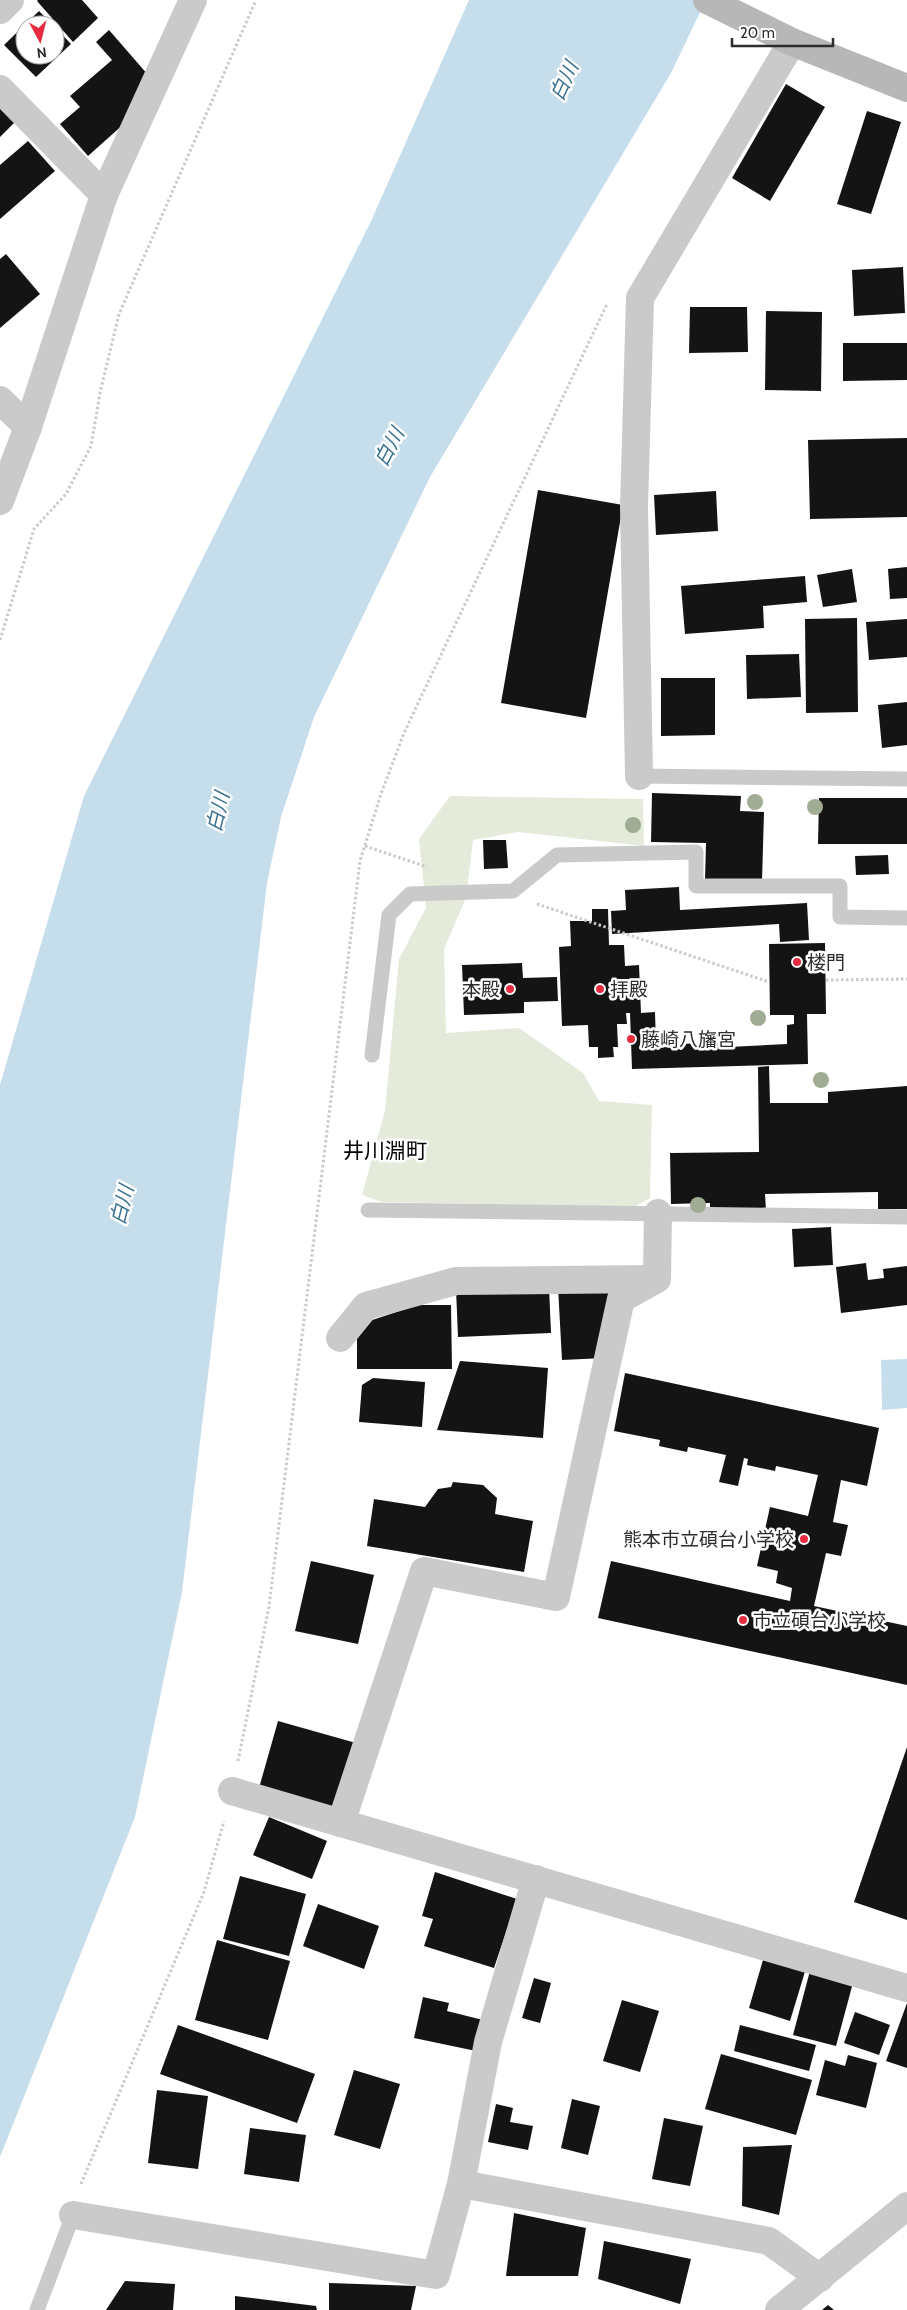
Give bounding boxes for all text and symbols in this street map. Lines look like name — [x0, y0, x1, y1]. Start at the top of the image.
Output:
north arrow — [15, 15, 65, 65]
scale bar — [732, 15, 833, 47]
text: 20 m — [740, 24, 775, 42]
text: N — [36, 43, 48, 62]
water label: 白川 — [545, 56, 584, 104]
water label: 白川 — [369, 422, 410, 470]
water label: 白川 — [202, 788, 235, 834]
place label: 楼門 — [807, 951, 845, 974]
marker: 楼門 — [791, 956, 803, 968]
place label: 本殿 — [462, 978, 500, 1001]
place label: 拝殿 — [610, 978, 648, 1001]
marker: 本殿 — [504, 983, 516, 995]
marker: 拝殿 — [594, 983, 606, 995]
place label: 藤崎八旛宮 — [641, 1028, 736, 1051]
marker: 藤崎八旛宮 — [625, 1033, 637, 1045]
district label: 井川淵町 — [343, 1138, 427, 1163]
water label: 白川 — [106, 1181, 139, 1227]
place label: 熊本市立碩台小学校 — [623, 1528, 794, 1551]
marker: 熊本市立碩台小学校 — [798, 1533, 810, 1545]
place label: 市立碩台小学校 — [753, 1609, 886, 1632]
marker: 市立碩台小学校 — [737, 1614, 749, 1626]

